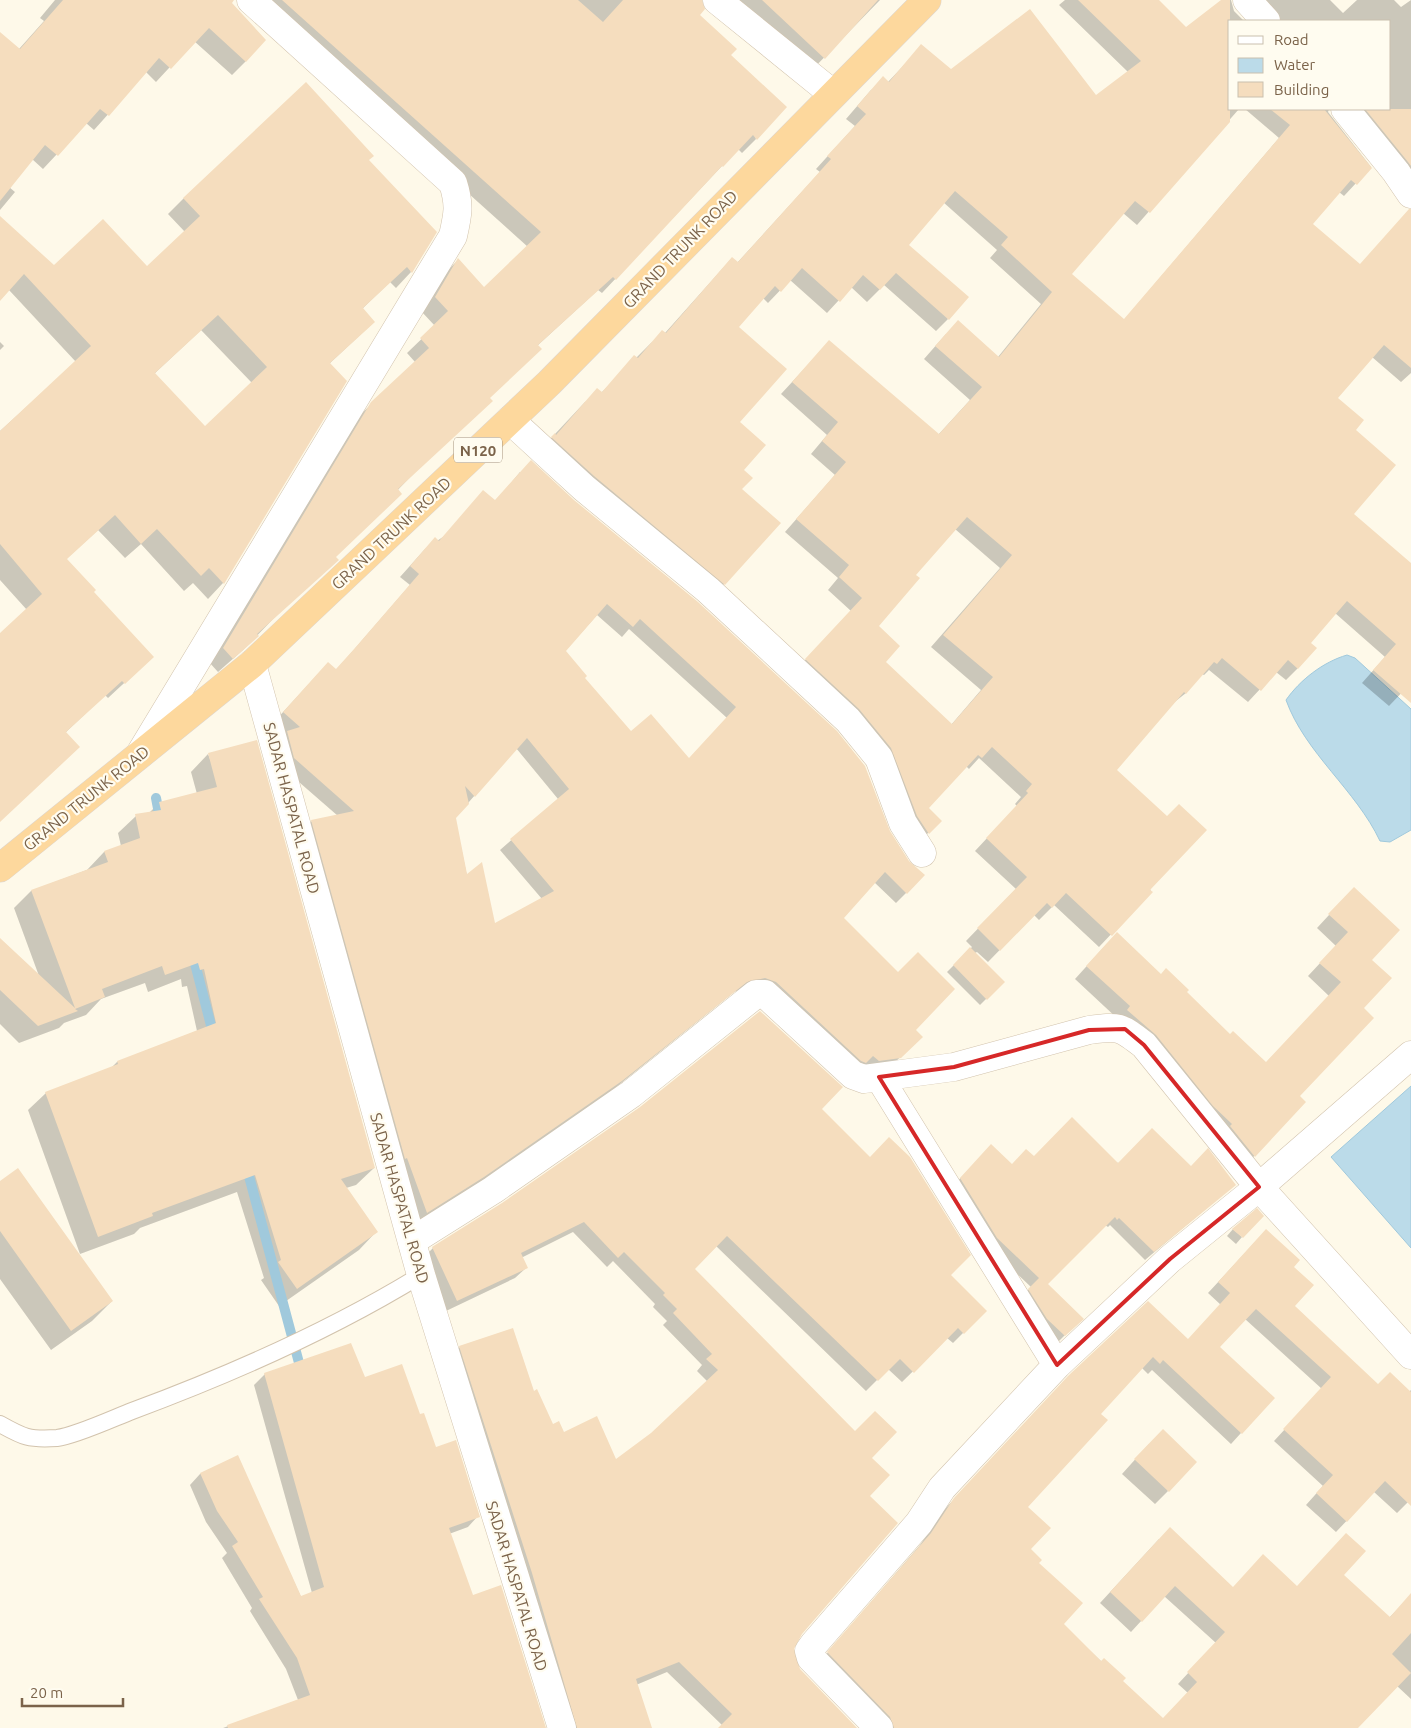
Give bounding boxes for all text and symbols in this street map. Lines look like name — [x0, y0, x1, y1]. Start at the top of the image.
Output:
legend — [1228, 20, 1391, 110]
text: Road — [1274, 31, 1309, 48]
text: Water — [1274, 56, 1315, 73]
text: Building — [1274, 81, 1329, 98]
street label: GRAND TRUNK ROAD — [619, 187, 741, 311]
road number: N120 — [454, 438, 502, 462]
street label: GRAND TRUNK ROAD — [328, 473, 454, 593]
street label: SADAR HASPATAL ROAD — [260, 720, 324, 896]
street label: GRAND TRUNK ROAD — [20, 742, 152, 854]
street label: SADAR HASPATAL ROAD — [367, 1111, 433, 1285]
street label: SADAR HASPATAL ROAD — [483, 1499, 551, 1673]
scale bar — [22, 1676, 124, 1708]
text: 20 m — [30, 1684, 63, 1701]

